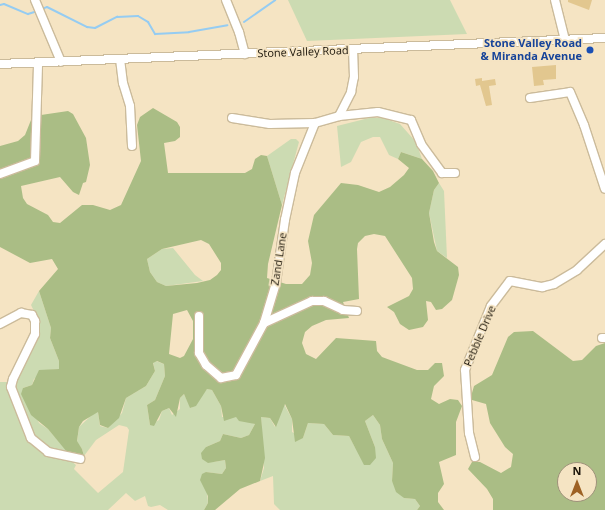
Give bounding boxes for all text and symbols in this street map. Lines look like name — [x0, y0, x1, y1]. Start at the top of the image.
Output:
place label: Stone Valley Road & Miranda Avenue — [481, 37, 582, 63]
street label: Stone Valley Road — [257, 44, 349, 60]
marker: Stone Valley Road & Miranda Avenue — [585, 45, 595, 55]
street label: Zand Lane — [268, 232, 290, 286]
street label: Pebble Drive — [461, 304, 499, 368]
north arrow — [557, 462, 597, 502]
text: N — [573, 463, 581, 478]

